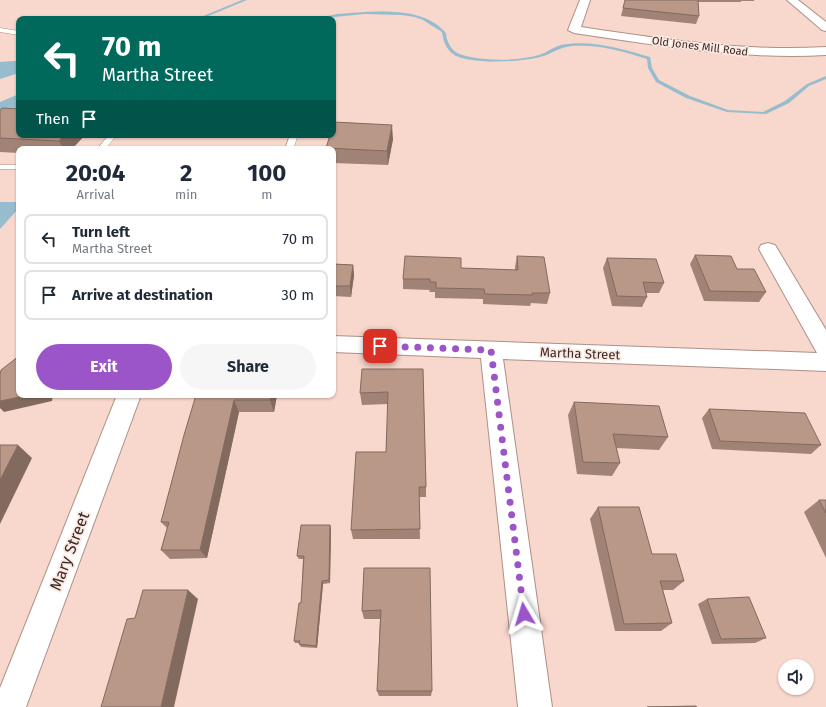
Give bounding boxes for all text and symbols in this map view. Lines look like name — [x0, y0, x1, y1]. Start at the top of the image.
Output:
text: 70 m — [102, 30, 161, 63]
icon: left — [36, 32, 88, 84]
street label: Old Jones Mill Road — [651, 34, 749, 59]
text: Martha Street — [102, 64, 213, 86]
icon: arrive — [78, 108, 100, 130]
text: Then — [36, 110, 70, 128]
text: 20:04 — [66, 159, 125, 187]
text: 2 — [180, 159, 192, 187]
text: 100 — [247, 159, 286, 187]
text: Arrival — [76, 187, 115, 202]
text: min — [175, 187, 198, 202]
text: m — [261, 187, 272, 202]
text: Turn left — [72, 223, 130, 241]
icon: left — [38, 228, 60, 250]
text: 70 m — [282, 230, 314, 248]
text: Martha Street — [72, 241, 152, 256]
icon: arrive — [38, 284, 60, 306]
text: Arrive at destination — [72, 286, 213, 304]
text: 30 m — [281, 286, 314, 304]
pin — [363, 329, 397, 363]
icon: arrive — [369, 335, 391, 357]
button: Exit — [36, 344, 172, 390]
button: Share — [180, 344, 316, 390]
street label: Martha Street — [540, 345, 621, 362]
street label: Mary Street — [46, 509, 93, 593]
position arrow — [503, 593, 545, 635]
map controls — [778, 659, 814, 695]
button: sound — [778, 659, 814, 695]

